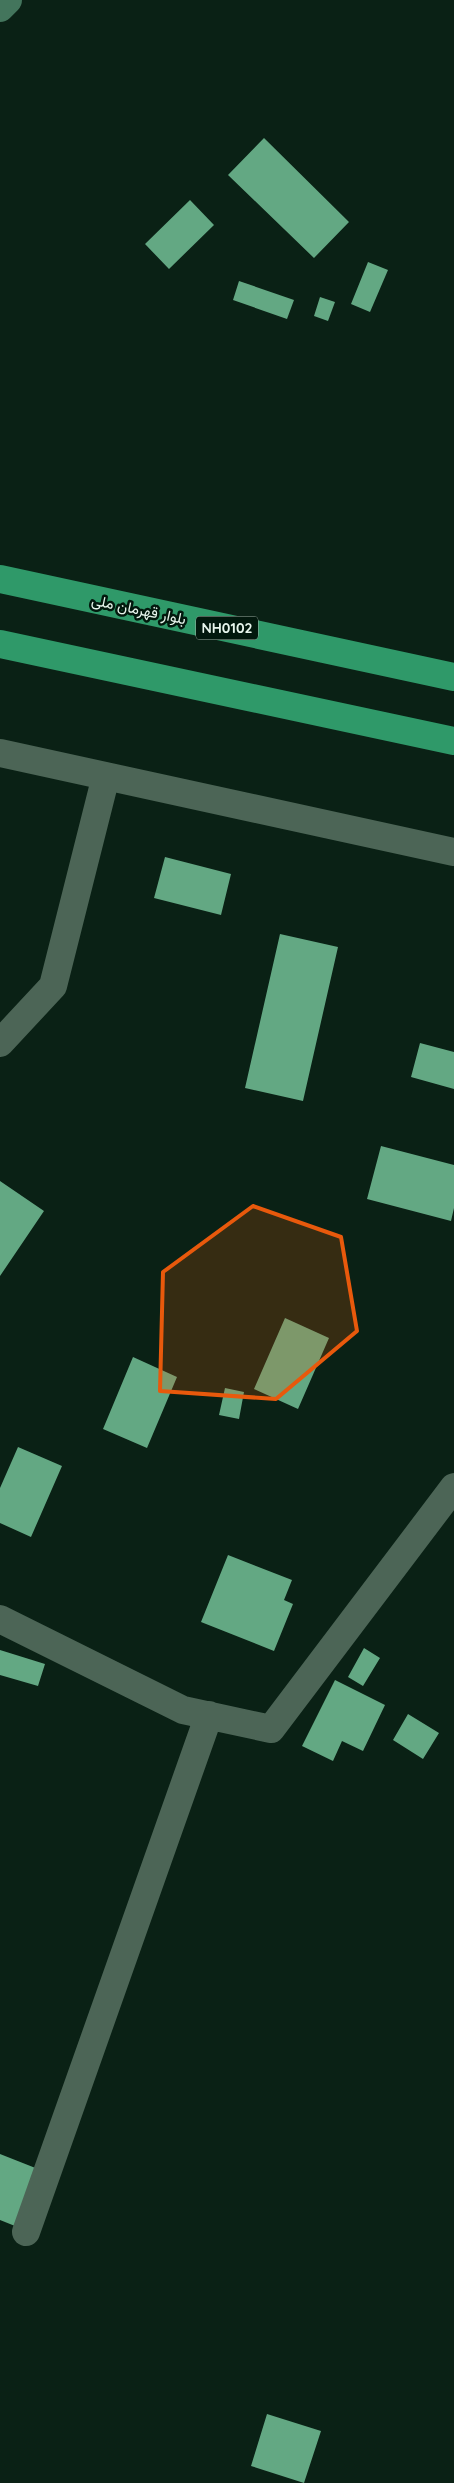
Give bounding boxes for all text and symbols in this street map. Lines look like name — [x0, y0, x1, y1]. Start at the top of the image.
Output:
street label: بلوار قهرمان ملی — [90, 590, 188, 629]
road number: NH0102 — [196, 616, 258, 640]

